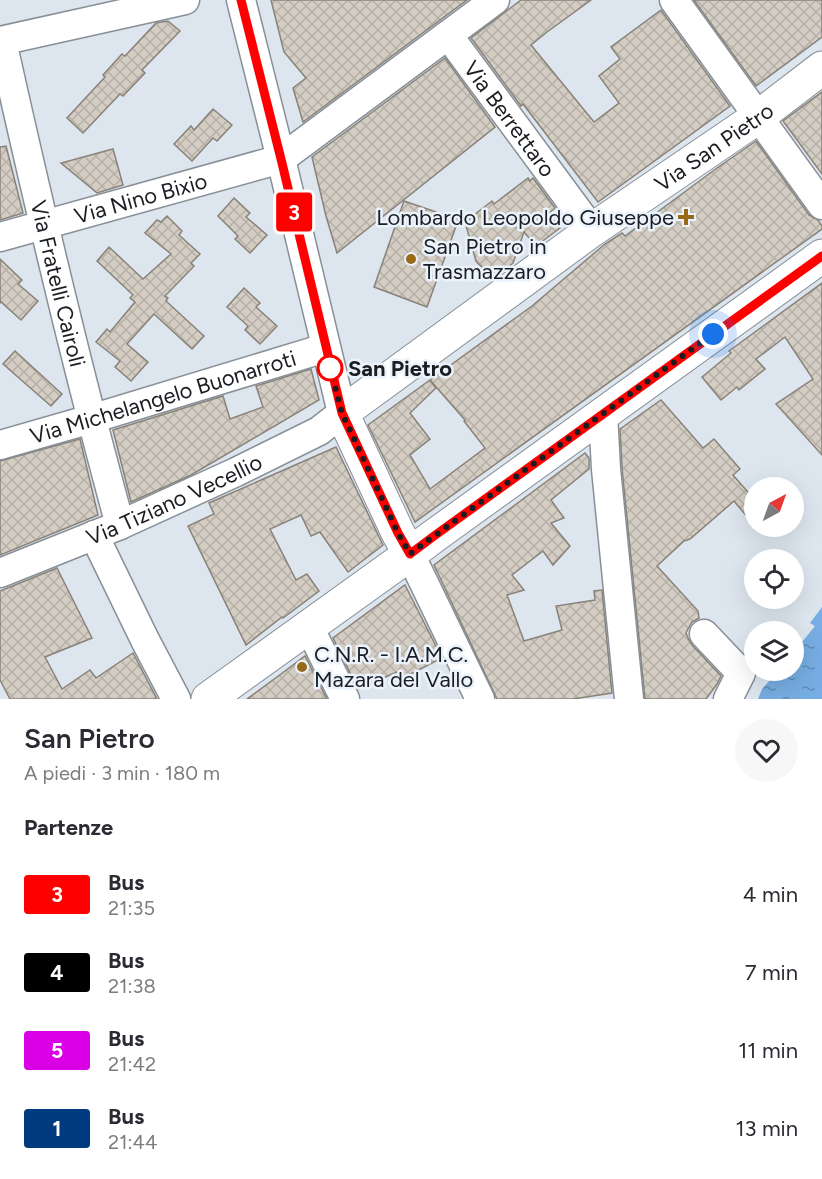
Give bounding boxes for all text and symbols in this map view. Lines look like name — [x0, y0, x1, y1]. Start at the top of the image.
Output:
street label: Via Berrettaro — [458, 55, 561, 182]
street label: Via San Pietro — [649, 97, 779, 197]
street label: Via Nino Bixio — [71, 167, 210, 229]
line badge: 3 — [274, 192, 314, 232]
street label: Via Fratelli Cairoli — [25, 198, 92, 370]
text: 3 — [288, 200, 300, 225]
place label: Lombardo Leopoldo Giuseppe — [376, 204, 674, 231]
marker: Lombardo Leopoldo Giuseppe — [679, 210, 693, 224]
place label: San Pietro in Trasmazzaro — [423, 233, 547, 285]
marker: San Pietro in Trasmazzaro — [404, 252, 418, 266]
your location — [698, 319, 728, 349]
street label: Via Michelangelo Buonarroti — [27, 344, 299, 449]
marker: San Pietro — [317, 355, 343, 381]
place label: San Pietro — [348, 355, 452, 382]
street label: Via Tiziano Vecellio — [82, 448, 266, 551]
north arrow — [744, 477, 804, 537]
map controls — [744, 477, 804, 681]
button: locate — [744, 549, 804, 609]
button: layers — [744, 621, 804, 681]
place label: C.N.R. - I.A.M.C. Mazara del Vallo — [314, 641, 473, 693]
marker: C.N.R. - I.A.M.C. Mazara del Vallo — [295, 660, 309, 674]
button: heart — [735, 719, 798, 782]
text: San Pietro — [24, 721, 155, 755]
text: A piedi · 3 min · 180 m — [24, 761, 220, 785]
text: Partenze — [24, 814, 113, 841]
text: Bus — [108, 869, 144, 896]
text: 4 min — [743, 881, 798, 908]
text: 3 — [51, 882, 63, 907]
text: 21:35 — [108, 896, 155, 920]
text: Bus — [108, 947, 144, 974]
text: 7 min — [745, 959, 798, 986]
text: 4 — [50, 960, 64, 985]
text: 21:38 — [108, 974, 156, 998]
text: Bus — [108, 1025, 144, 1052]
text: 11 min — [738, 1037, 798, 1064]
text: 5 — [51, 1038, 63, 1063]
text: 21:42 — [108, 1052, 156, 1076]
text: Bus — [108, 1103, 144, 1130]
text: 13 min — [735, 1115, 798, 1142]
text: 1 — [53, 1116, 61, 1141]
text: 21:44 — [108, 1130, 157, 1154]

